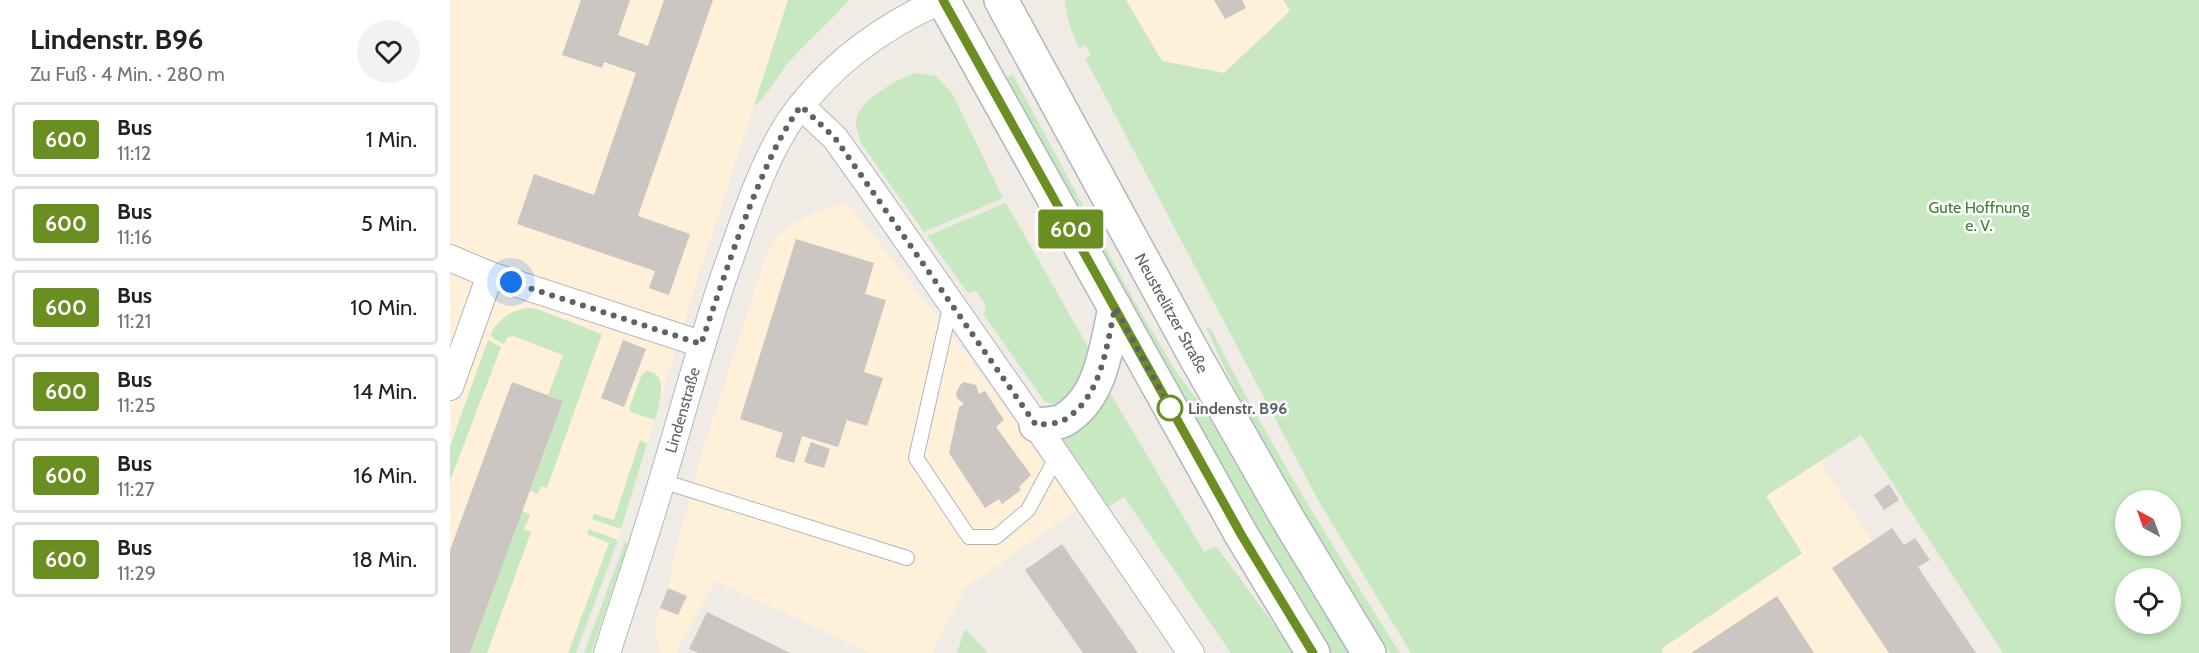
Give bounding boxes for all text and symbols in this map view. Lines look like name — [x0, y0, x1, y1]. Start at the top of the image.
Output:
button: heart — [357, 20, 420, 83]
text: Lindenstr. B96 — [30, 22, 203, 56]
text: Zu Fuß · 4 Min. · 280 m — [30, 62, 225, 86]
text: Bus — [117, 114, 152, 141]
text: 1 Min. — [366, 126, 417, 153]
text: 600 — [45, 127, 87, 152]
text: 11:12 — [117, 141, 151, 165]
text: Bus — [117, 198, 152, 225]
park label: Gute Hoffnung e. V. — [1929, 198, 2030, 235]
text: 5 Min. — [361, 210, 417, 237]
line badge: 600 — [1036, 210, 1106, 248]
text: 600 — [45, 211, 87, 236]
text: 600 — [1050, 217, 1092, 242]
text: 11:16 — [117, 225, 152, 249]
street label: Neustrelitzer Straße — [1131, 250, 1212, 376]
your location — [496, 267, 526, 297]
text: Bus — [117, 282, 152, 309]
text: 10 Min. — [350, 294, 417, 321]
text: 600 — [45, 295, 87, 320]
text: 11:21 — [117, 309, 151, 333]
street label: Lindenstraße — [661, 365, 704, 455]
text: Bus — [117, 366, 152, 393]
text: 14 Min. — [353, 378, 417, 405]
text: 600 — [45, 379, 87, 404]
text: 11:25 — [117, 393, 156, 417]
marker: Lindenstr. B96 — [1157, 395, 1183, 421]
place label: Lindenstr. B96 — [1188, 399, 1287, 418]
text: Bus — [117, 450, 152, 477]
text: 16 Min. — [353, 462, 417, 489]
text: 600 — [45, 463, 87, 488]
text: 11:27 — [117, 477, 155, 501]
north arrow — [2115, 490, 2181, 556]
map controls — [2115, 490, 2181, 634]
text: Bus — [117, 534, 152, 561]
text: 18 Min. — [352, 546, 417, 573]
text: 600 — [45, 547, 87, 572]
text: 11:29 — [117, 561, 156, 585]
button: locate — [2115, 568, 2181, 634]

